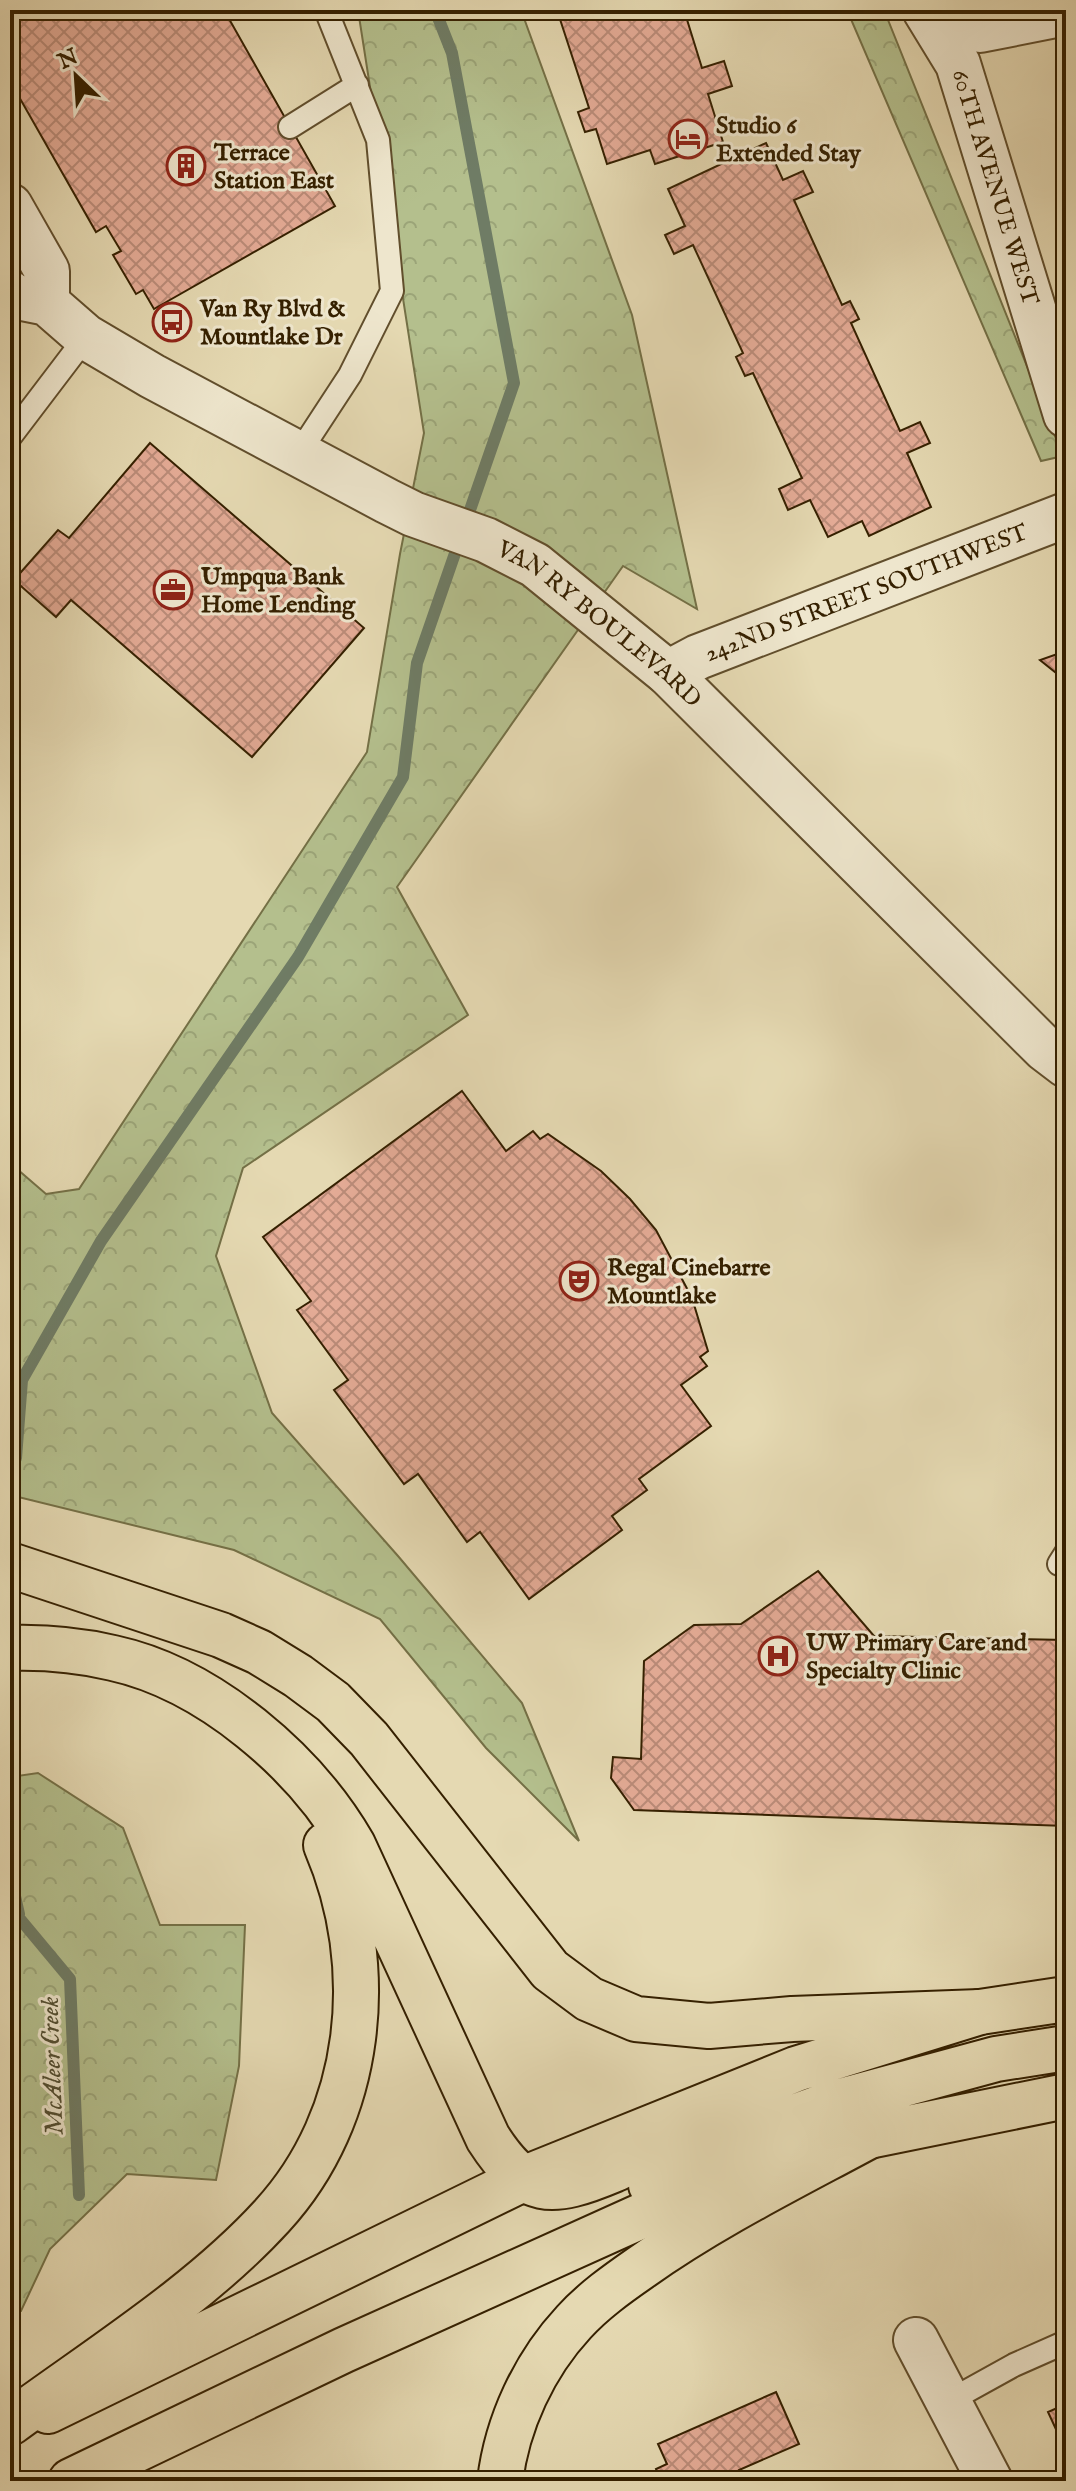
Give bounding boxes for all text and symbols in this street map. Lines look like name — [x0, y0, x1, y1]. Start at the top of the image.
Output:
north arrow — [36, 36, 116, 116]
text: N — [53, 43, 83, 77]
street label: 60TH AVENUE WEST — [944, 66, 1045, 310]
place label: Studio 6 Extended Stay — [716, 111, 862, 170]
hotel icon: Studio 6 Extended Stay — [667, 118, 709, 160]
place label: Terrace Station East — [213, 138, 335, 197]
building icon: Terrace Station East — [165, 145, 207, 187]
place label: Van Ry Blvd & Mountlake Dr — [199, 294, 346, 353]
bus stop icon: Van Ry Blvd & Mountlake Dr — [151, 301, 193, 343]
street label: 242ND STREET SOUTHWEST — [701, 517, 1033, 670]
street label: VAN RY BOULEVARD — [490, 534, 708, 715]
place label: Umpqua Bank Home Lending — [200, 562, 356, 621]
office icon: Umpqua Bank Home Lending — [152, 569, 194, 611]
place label: Regal Cinebarre Mountlake — [607, 1253, 771, 1312]
theatre icon: Regal Cinebarre Mountlake — [558, 1260, 600, 1302]
place label: UW Primary Care and Specialty Clinic — [805, 1628, 1028, 1687]
hospital icon: UW Primary Care and Specialty Clinic — [757, 1635, 799, 1677]
water label: McAleer Creek — [34, 1995, 71, 2136]

